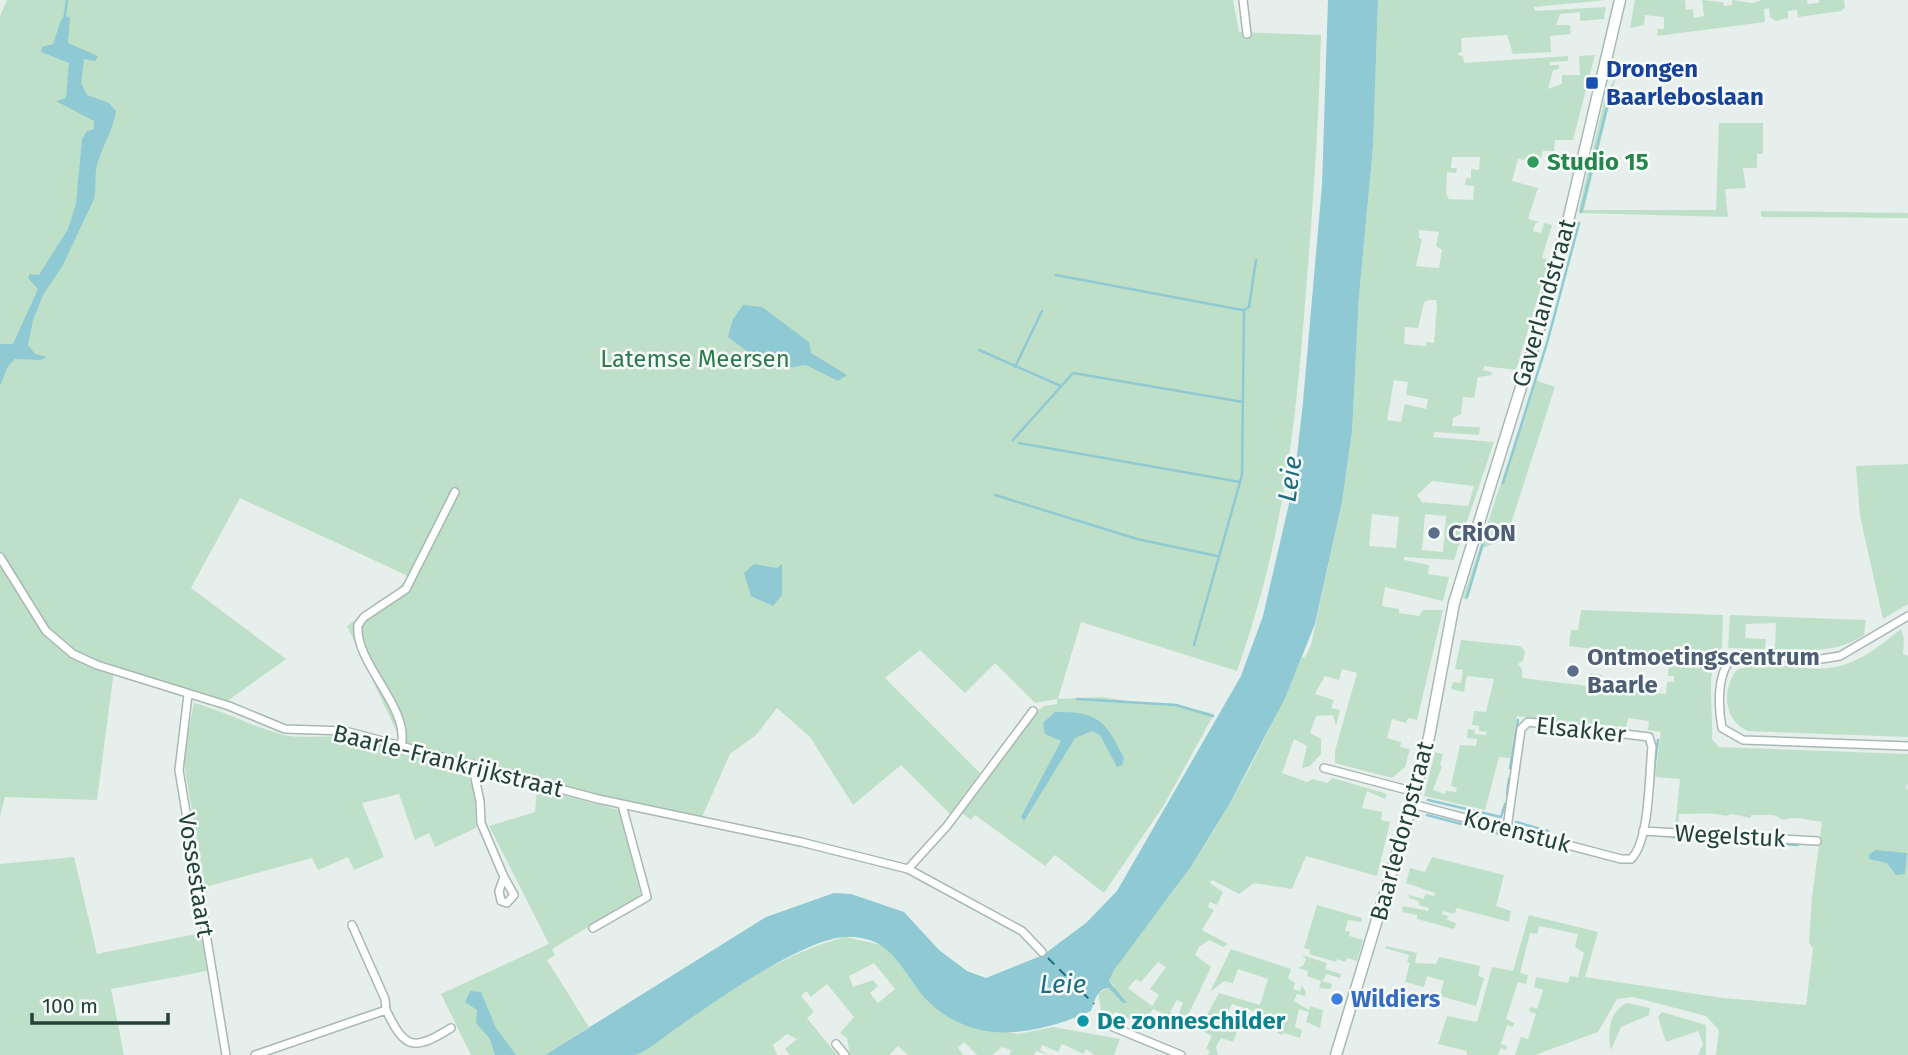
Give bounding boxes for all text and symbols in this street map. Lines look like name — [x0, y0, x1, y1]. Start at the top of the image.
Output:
place label: Drongen Baarleboslaan — [1606, 55, 1764, 111]
marker: Drongen Baarleboslaan — [1584, 75, 1600, 91]
place label: Studio 15 — [1547, 148, 1649, 176]
marker: Studio 15 — [1525, 154, 1541, 170]
street label: Gaverlandstraat — [1507, 216, 1581, 390]
park label: Latemse Meersen — [600, 345, 790, 373]
water label: Leie — [1271, 454, 1309, 504]
place label: CRiON — [1448, 519, 1516, 547]
marker: CRiON — [1426, 525, 1442, 541]
place label: Ontmoetingscentrum Baarle — [1587, 643, 1820, 699]
marker: Ontmoetingscentrum Baarle — [1565, 663, 1581, 679]
street label: Elsakker — [1535, 711, 1628, 749]
street label: Baarle-Frankrijkstraat — [330, 719, 566, 803]
street label: Baarledorpstraat — [1365, 738, 1440, 924]
street label: Korenstuk — [1460, 803, 1574, 859]
street label: Vossestaart — [172, 811, 220, 940]
street label: Wegelstuk — [1674, 819, 1787, 853]
water label: Leie — [1040, 969, 1086, 1000]
scale bar — [32, 982, 168, 1026]
place label: Wildiers — [1351, 985, 1441, 1013]
marker: Wildiers — [1329, 991, 1345, 1007]
text: 100 m — [42, 993, 98, 1019]
place label: De zonneschilder — [1097, 1007, 1286, 1035]
marker: De zonneschilder — [1075, 1013, 1091, 1029]

